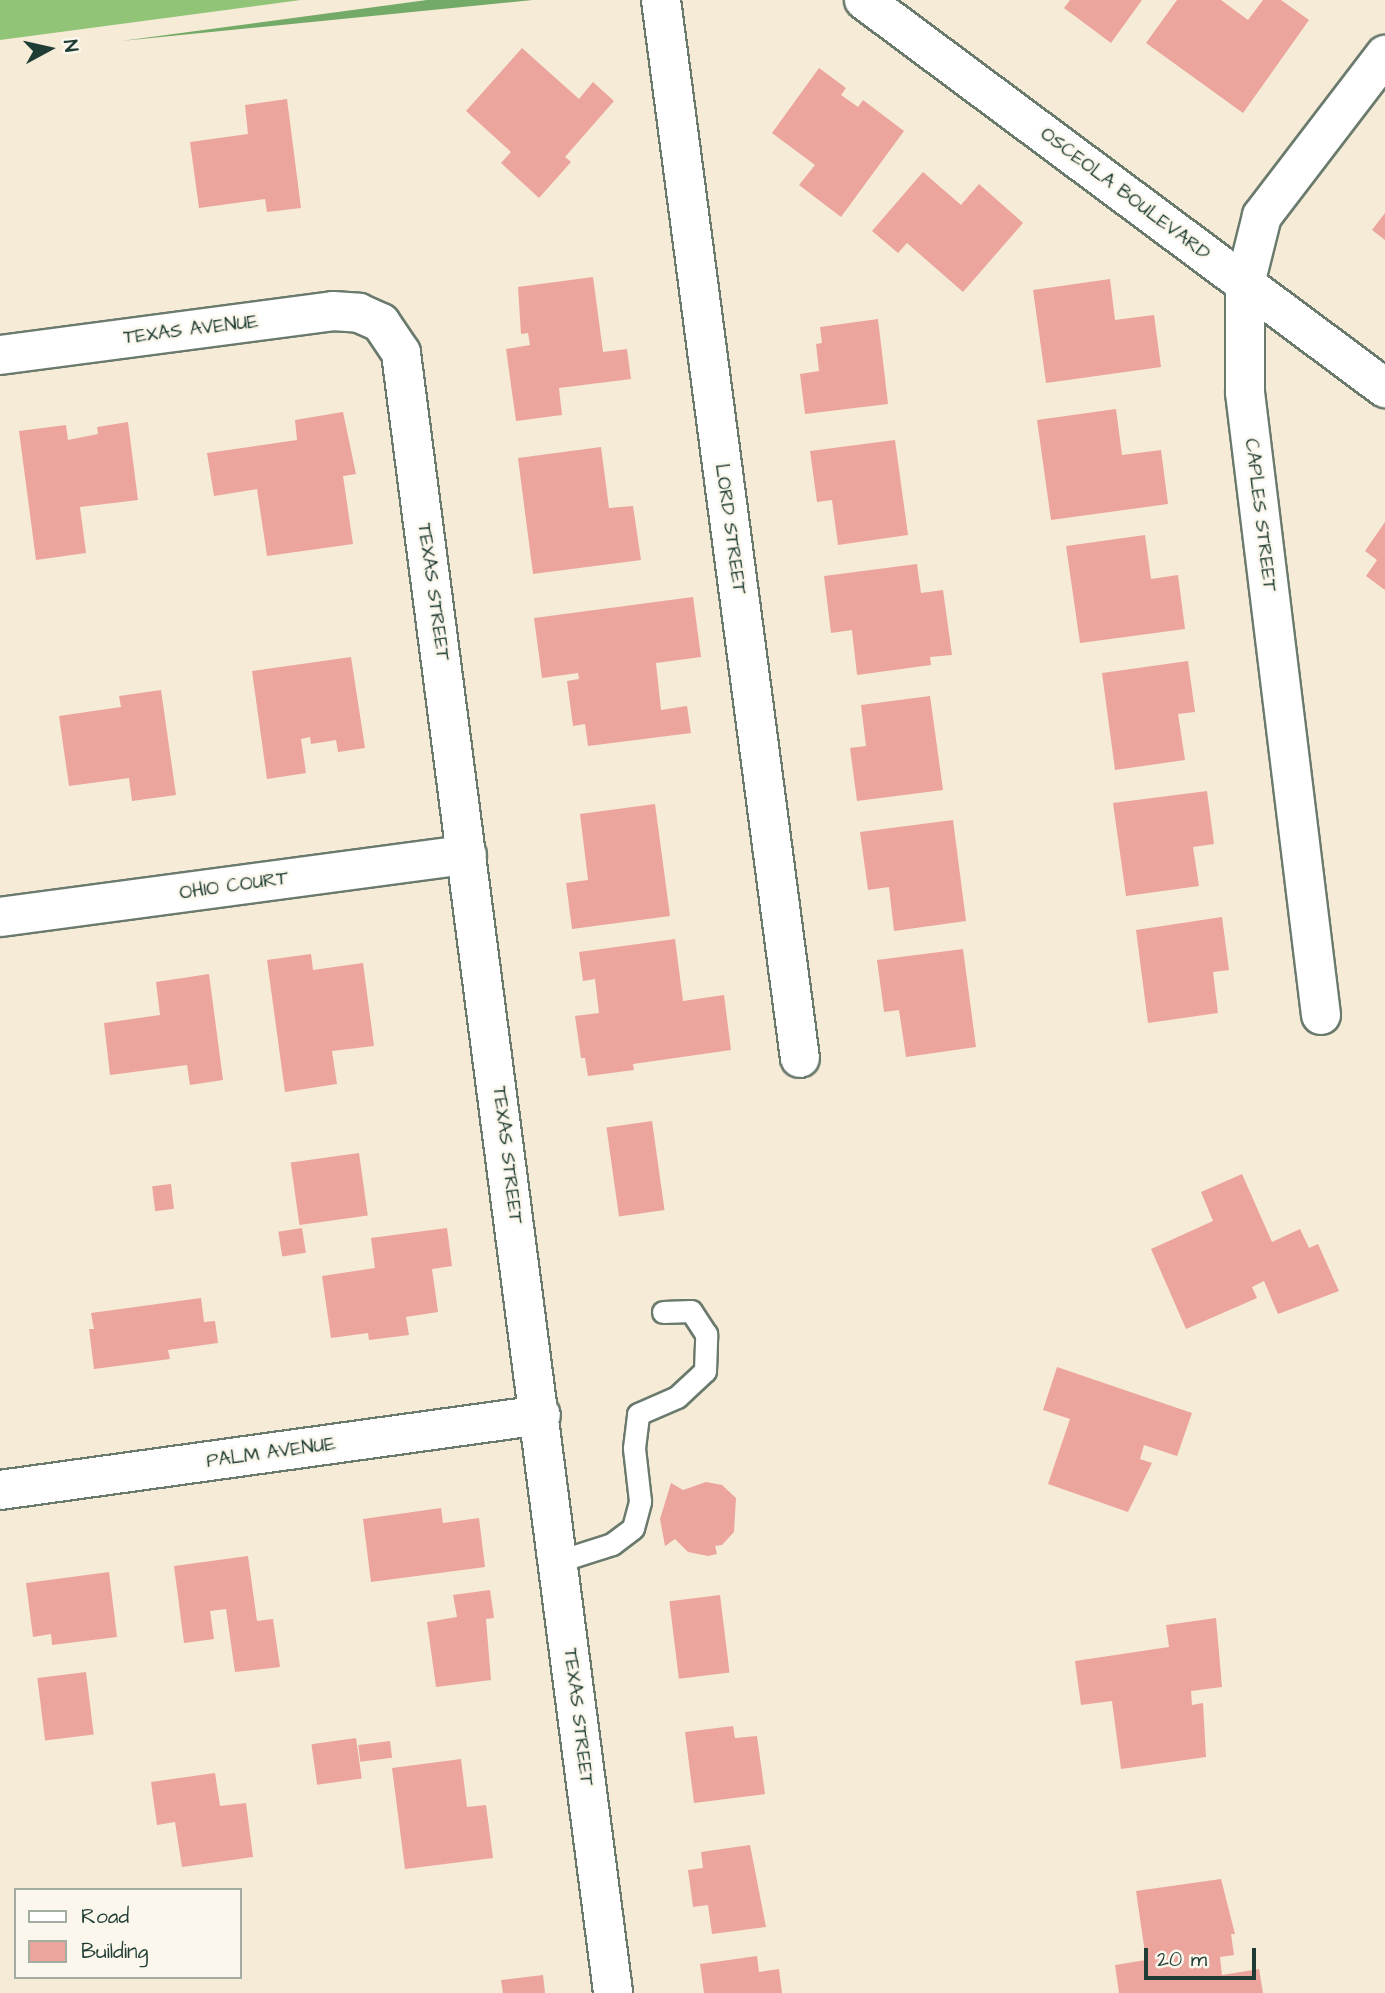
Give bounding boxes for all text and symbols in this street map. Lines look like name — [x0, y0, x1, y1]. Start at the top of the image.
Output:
north arrow — [14, 14, 84, 84]
text: N — [56, 38, 84, 54]
street label: OSCEOLA BOULEVARD — [1036, 123, 1214, 265]
street label: TEXAS AVENUE — [122, 310, 260, 350]
street label: CAPLES STREET — [1239, 437, 1281, 593]
street label: LORD STREET — [710, 462, 750, 596]
street label: TEXAS STREET — [412, 522, 454, 662]
street label: OHIO COURT — [178, 867, 290, 905]
street label: TEXAS STREET — [487, 1085, 527, 1225]
street label: PALM AVENUE — [205, 1433, 337, 1473]
street label: TEXAS STREET — [558, 1647, 598, 1787]
legend — [14, 1888, 242, 1979]
text: Road — [81, 1902, 129, 1931]
scale bar — [1147, 1934, 1259, 1978]
text: Building — [81, 1937, 148, 1966]
text: 20 m — [1157, 1945, 1207, 1974]

